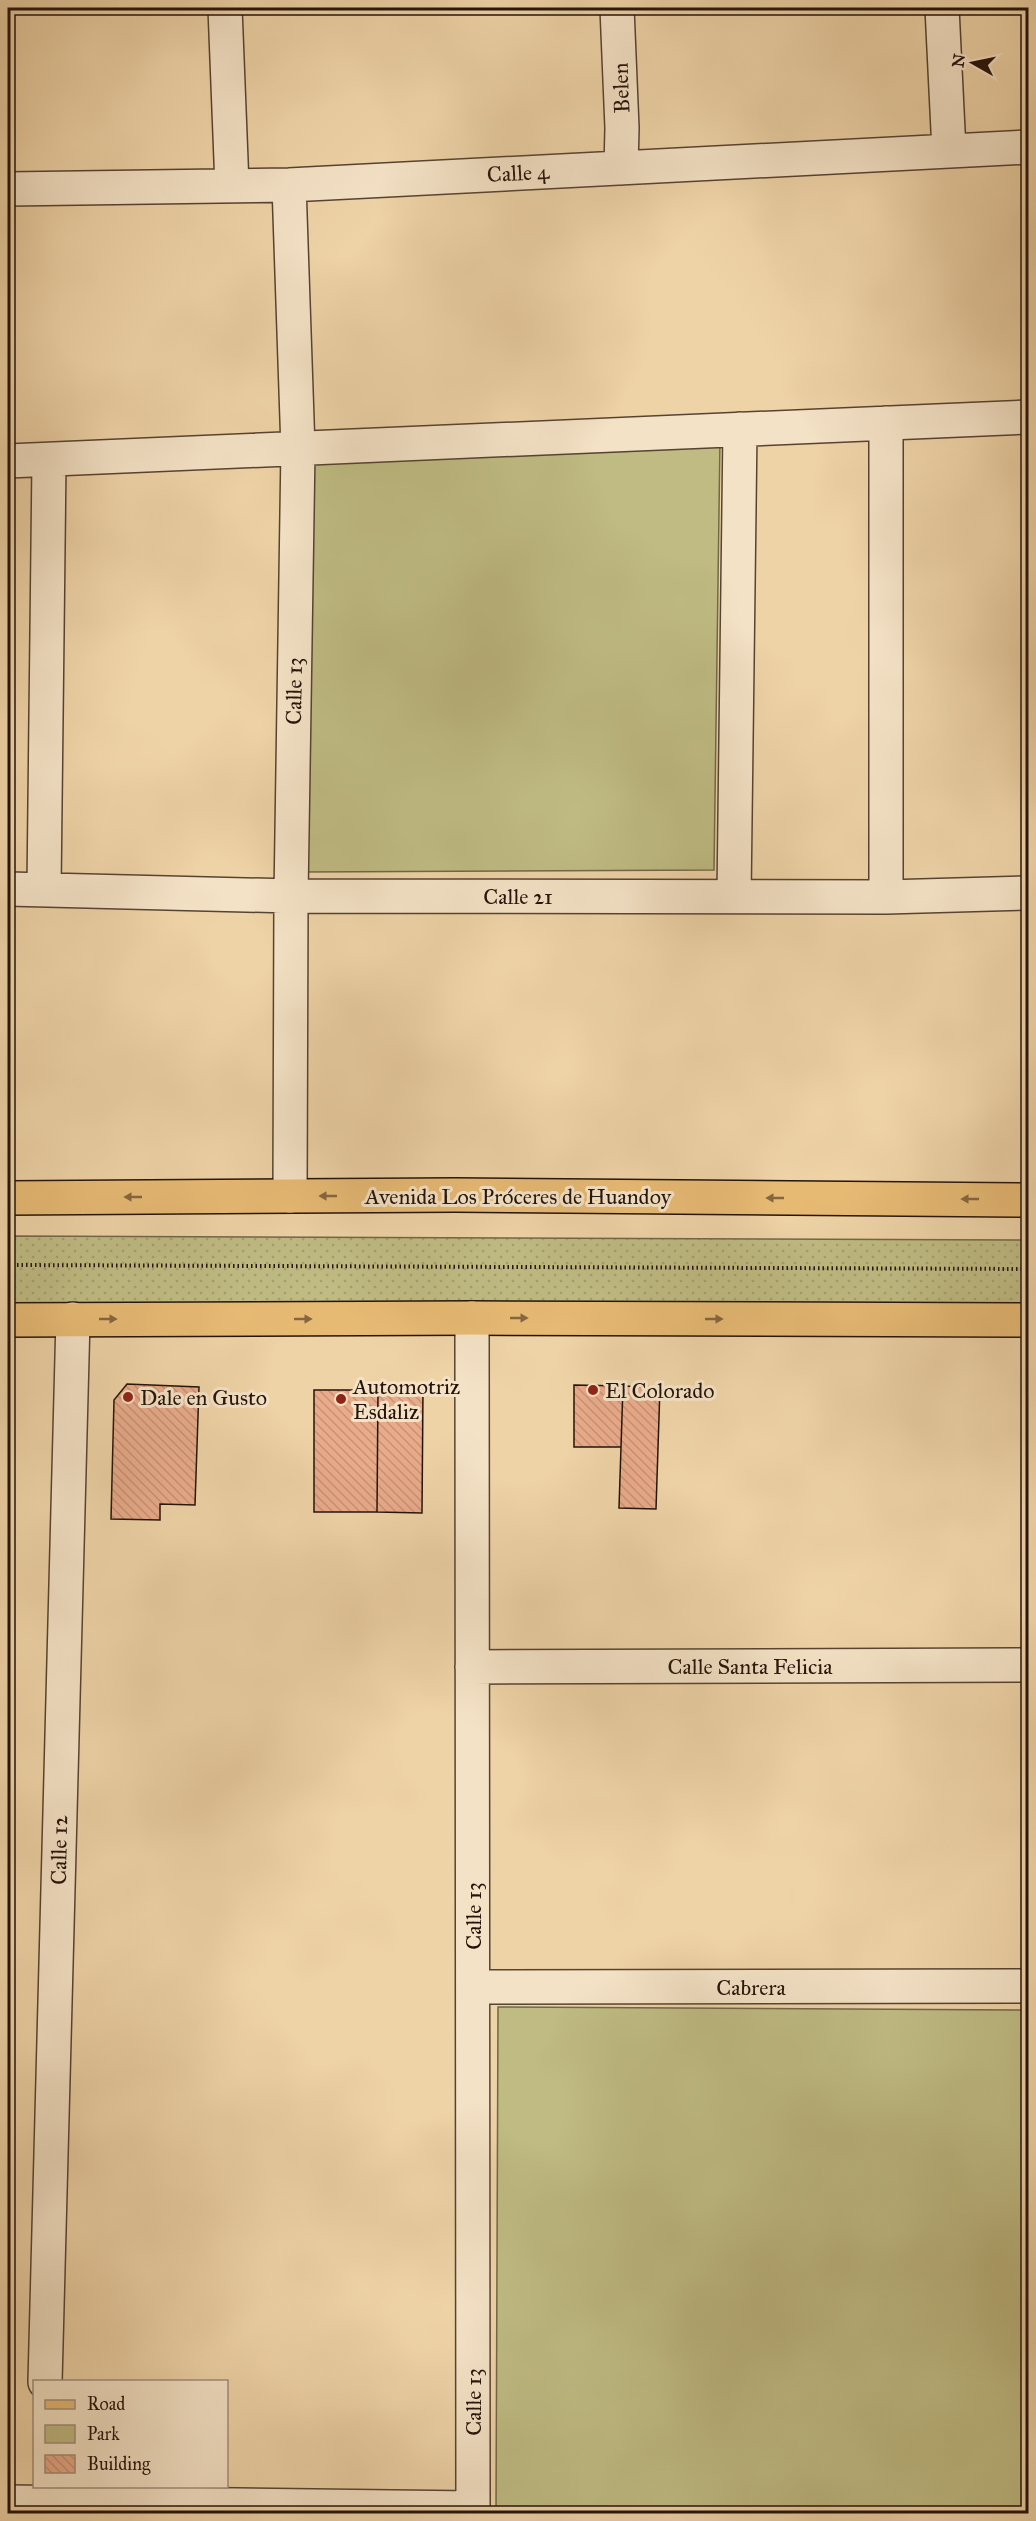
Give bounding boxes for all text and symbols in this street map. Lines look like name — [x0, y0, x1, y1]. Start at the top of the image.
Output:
north arrow — [943, 33, 1003, 93]
text: N — [948, 52, 969, 69]
street label: Belen — [607, 62, 635, 114]
street label: Calle 4 — [486, 158, 551, 188]
street label: Calle 13 — [280, 657, 308, 725]
street label: Calle 21 — [483, 883, 553, 910]
street label: Avenida Los Próceres de Huandoy — [364, 1183, 672, 1210]
one-way arrow — [319, 1191, 338, 1201]
one-way arrow — [124, 1192, 143, 1202]
one-way arrow — [766, 1193, 785, 1202]
one-way arrow — [961, 1194, 980, 1204]
one-way arrow — [509, 1313, 528, 1323]
one-way arrow — [98, 1314, 117, 1324]
one-way arrow — [293, 1314, 312, 1323]
one-way arrow — [704, 1314, 723, 1324]
place label: Automotriz Esdaliz — [352, 1373, 460, 1425]
place label: El Colorado — [605, 1377, 714, 1404]
marker: El Colorado — [586, 1383, 600, 1397]
place label: Dale en Gusto — [140, 1384, 267, 1411]
marker: Dale en Gusto — [121, 1390, 135, 1404]
marker: Automotriz Esdaliz — [334, 1392, 348, 1406]
street label: Calle Santa Felicia — [667, 1653, 833, 1680]
street label: Calle 12 — [45, 1815, 73, 1885]
street label: Calle 13 — [460, 1882, 487, 1950]
street label: Cabrera — [716, 1974, 787, 2001]
street label: Calle 13 — [460, 2368, 487, 2436]
legend — [33, 2380, 228, 2488]
text: Road — [87, 2393, 125, 2415]
text: Park — [87, 2423, 120, 2445]
text: Building — [87, 2453, 151, 2476]

